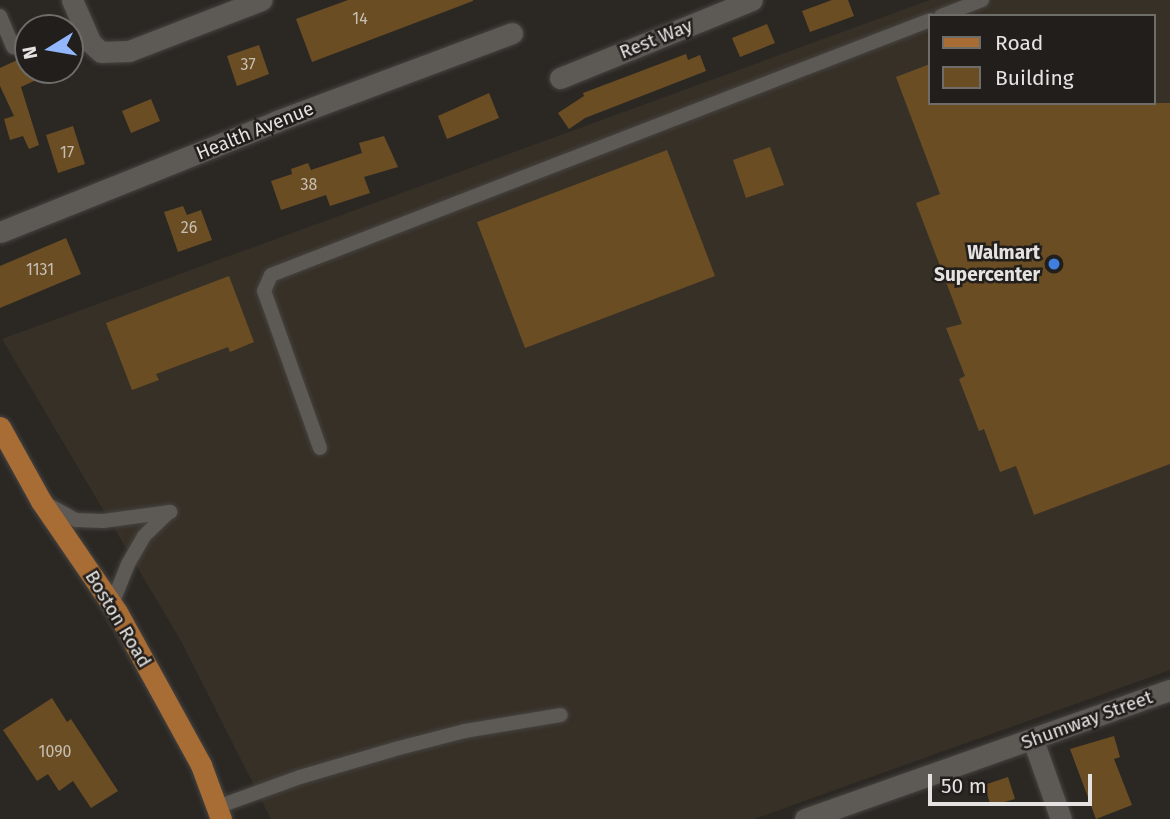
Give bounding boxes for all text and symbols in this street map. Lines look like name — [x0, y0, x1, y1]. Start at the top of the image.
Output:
house number: 14 — [352, 9, 368, 29]
north arrow — [14, 14, 84, 84]
street label: Rest Way — [616, 14, 696, 64]
legend — [928, 14, 1156, 105]
text: Road — [995, 30, 1043, 56]
text: N — [17, 44, 42, 61]
house number: 37 — [240, 55, 256, 75]
text: Building — [995, 65, 1074, 91]
street label: Health Avenue — [193, 97, 317, 165]
house number: 17 — [60, 143, 74, 163]
house number: 38 — [301, 175, 317, 195]
house number: 26 — [181, 218, 197, 238]
place label: Walmart Supercenter — [934, 242, 1040, 286]
marker: Walmart Supercenter — [1046, 256, 1062, 272]
house number: 1131 — [26, 260, 54, 280]
street label: Boston Road — [80, 566, 156, 672]
street label: Shumway Street — [1018, 686, 1156, 754]
house number: 1090 — [38, 742, 72, 762]
scale bar — [932, 760, 1096, 804]
text: 50 m — [941, 773, 987, 799]

